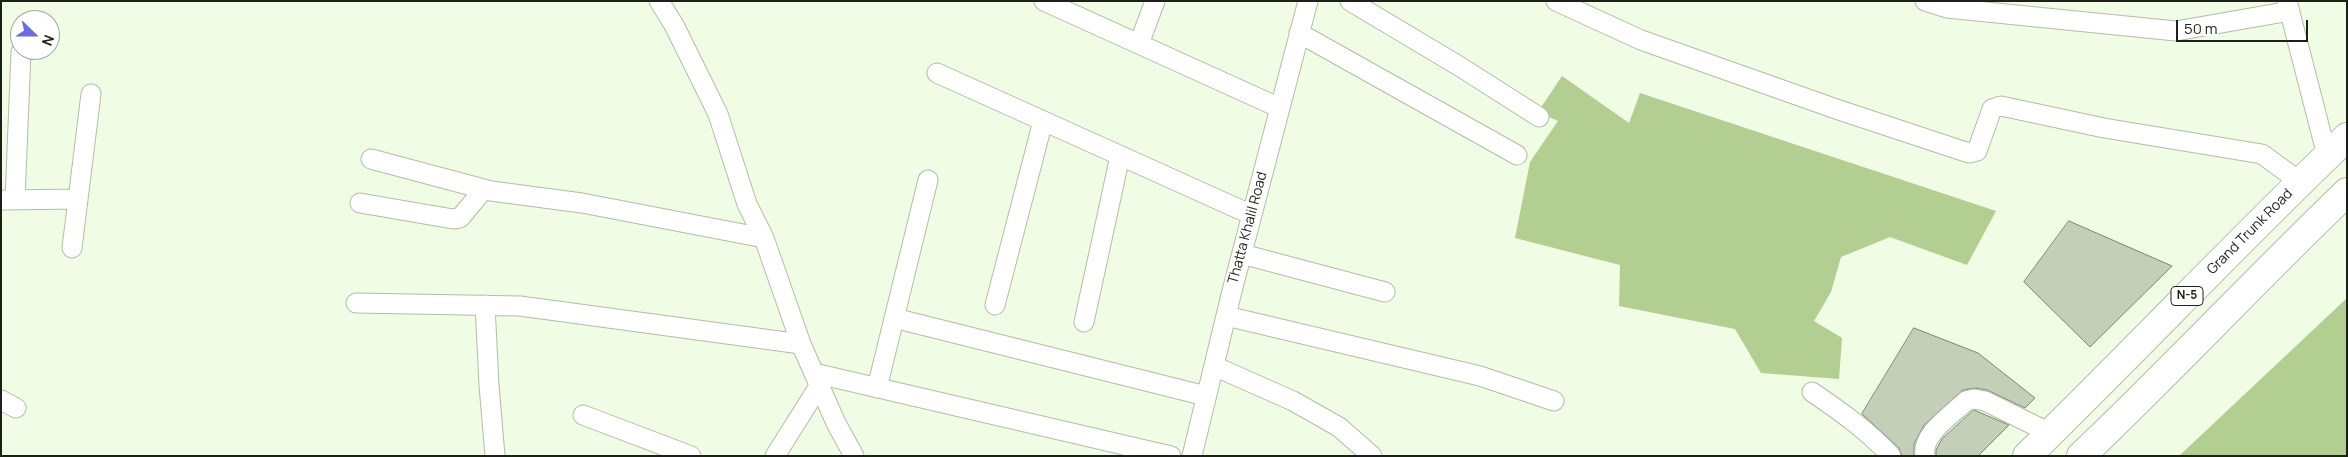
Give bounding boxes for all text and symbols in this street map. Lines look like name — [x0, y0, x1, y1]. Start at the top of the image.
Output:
north arrow — [10, 10, 60, 60]
scale bar — [2178, 10, 2310, 42]
text: 50 m — [2184, 18, 2218, 39]
text: N — [38, 32, 59, 49]
street label: Thatta Khalil Road — [1225, 170, 1271, 286]
street label: Grand Trunk Road — [2204, 186, 2296, 278]
road number: N-5 — [2171, 286, 2203, 306]

